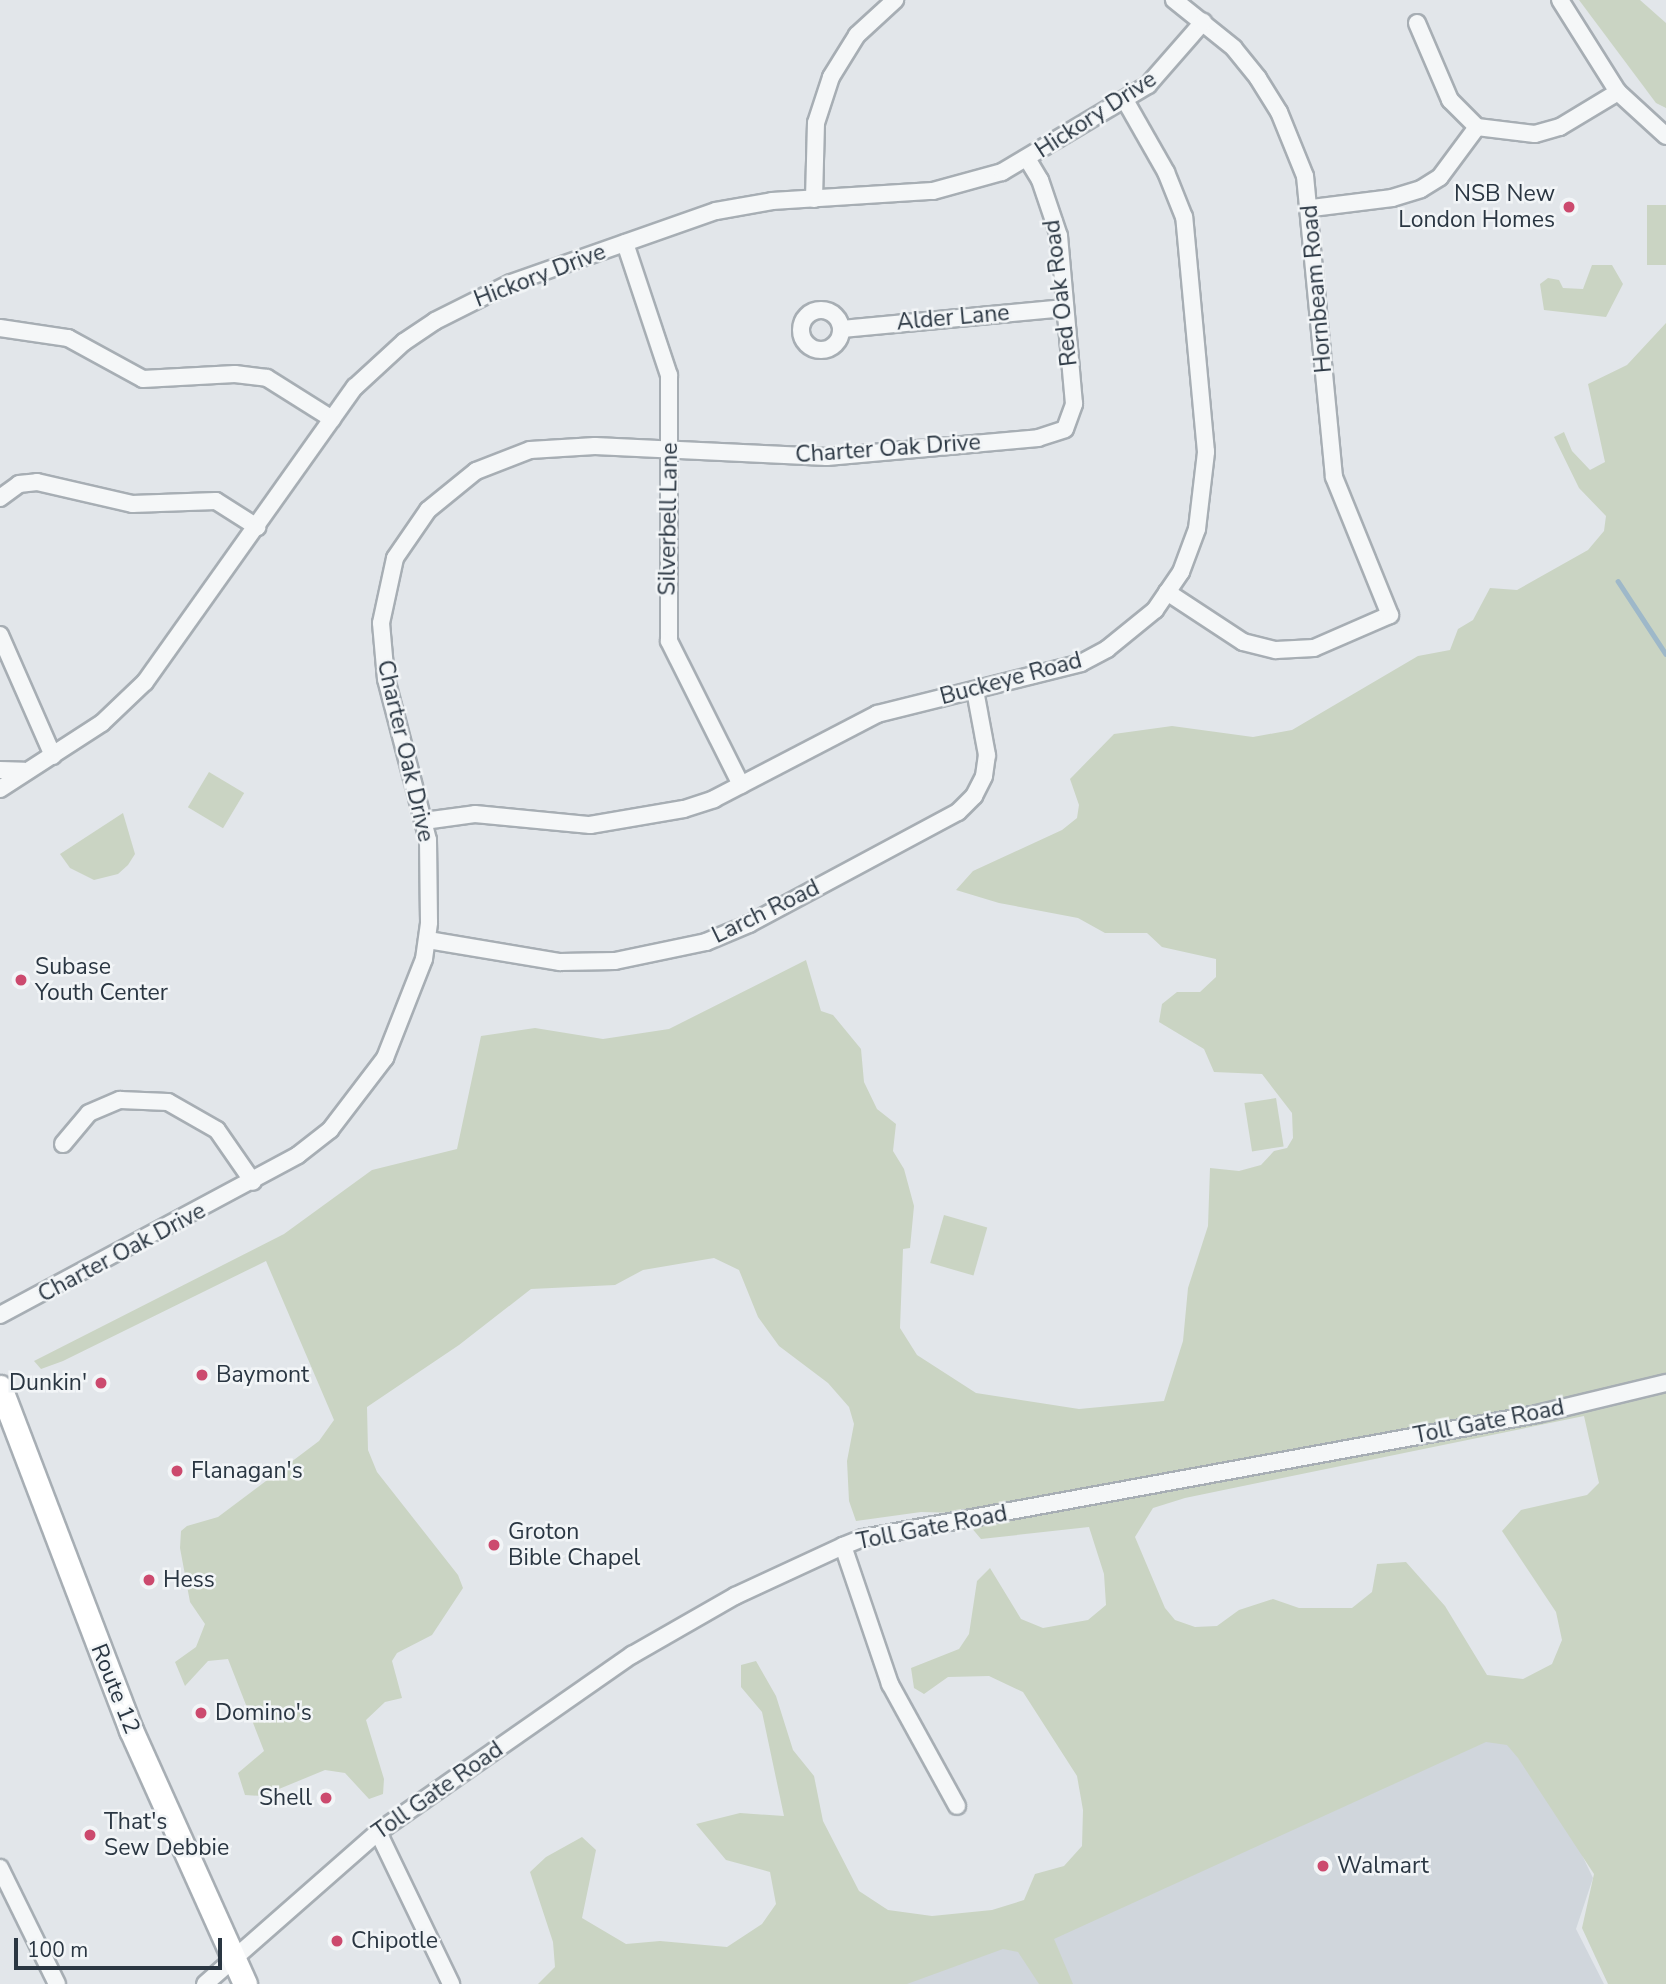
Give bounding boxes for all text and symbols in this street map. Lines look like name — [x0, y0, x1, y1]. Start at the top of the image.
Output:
street label: Hickory Drive — [1030, 66, 1162, 164]
place label: NSB New London Homes — [1398, 180, 1555, 234]
marker: NSB New London Homes — [1561, 199, 1577, 215]
street label: Hornbeam Road — [1296, 204, 1338, 374]
street label: Red Oak Road — [1038, 218, 1084, 368]
street label: Hickory Drive — [470, 238, 610, 314]
street label: Alder Lane — [895, 299, 1011, 337]
street label: Charter Oak Drive — [794, 429, 982, 469]
street label: Silverbell Lane — [654, 442, 684, 596]
street label: Buckeye Road — [937, 647, 1085, 711]
street label: Charter Oak Drive — [371, 657, 439, 845]
street label: Larch Road — [708, 874, 824, 950]
place label: Subase Youth Center — [35, 953, 168, 1007]
marker: Subase Youth Center — [13, 972, 29, 988]
street label: Charter Oak Drive — [34, 1197, 210, 1309]
place label: Baymont — [216, 1361, 309, 1389]
marker: Baymont — [194, 1367, 210, 1383]
place label: Dunkin' — [9, 1369, 87, 1397]
marker: Dunkin' — [93, 1375, 109, 1391]
street label: Toll Gate Road — [1411, 1394, 1567, 1450]
place label: Flanagan's — [191, 1457, 303, 1485]
marker: Flanagan's — [169, 1463, 185, 1479]
street label: Toll Gate Road — [854, 1500, 1010, 1556]
place label: Groton Bible Chapel — [508, 1518, 640, 1572]
marker: Groton Bible Chapel — [486, 1537, 502, 1553]
place label: Hess — [163, 1566, 215, 1594]
marker: Hess — [141, 1572, 157, 1588]
street label: Route 12 — [85, 1640, 145, 1738]
place label: Domino's — [215, 1699, 312, 1727]
marker: Domino's — [193, 1705, 209, 1721]
street label: Toll Gate Road — [367, 1736, 509, 1846]
place label: Shell — [259, 1784, 312, 1812]
marker: Shell — [318, 1790, 334, 1806]
place label: That's Sew Debbie — [104, 1808, 229, 1862]
marker: That's Sew Debbie — [82, 1827, 98, 1843]
place label: Walmart — [1337, 1852, 1429, 1880]
marker: Walmart — [1315, 1858, 1331, 1874]
scale bar — [18, 1924, 226, 1968]
place label: Chipotle — [351, 1927, 438, 1955]
marker: Chipotle — [329, 1933, 345, 1949]
text: 100 m — [27, 1936, 88, 1964]

